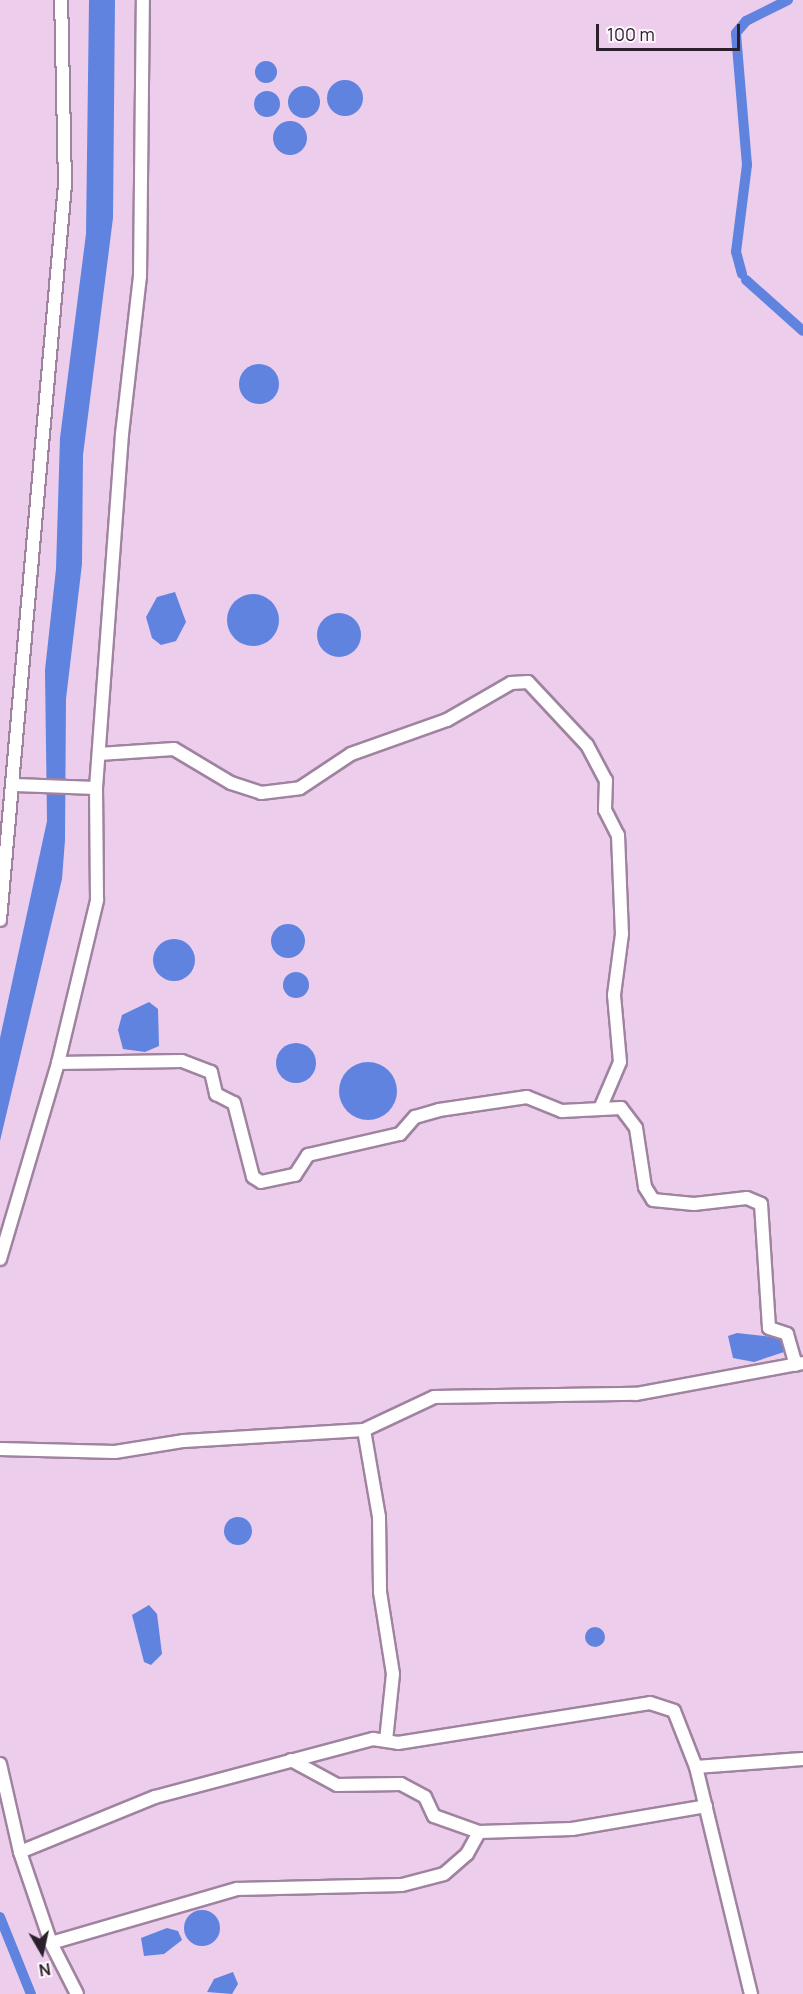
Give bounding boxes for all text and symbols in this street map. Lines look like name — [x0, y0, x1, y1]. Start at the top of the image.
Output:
scale bar — [599, 12, 743, 50]
text: 100 m — [607, 22, 655, 46]
north arrow — [12, 1922, 72, 1982]
text: N — [37, 1958, 52, 1982]

